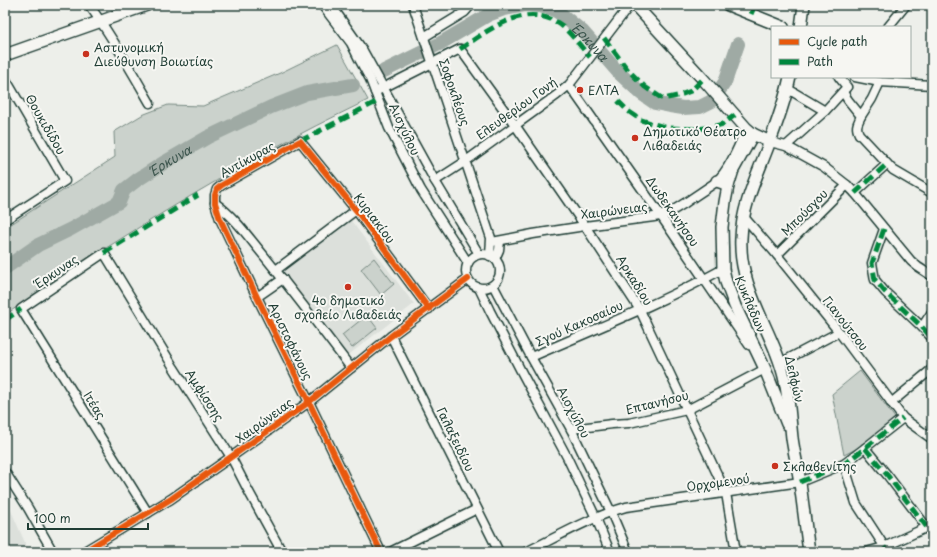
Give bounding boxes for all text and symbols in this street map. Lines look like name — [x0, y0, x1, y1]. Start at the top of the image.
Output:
water label: Έρκυνα — [568, 18, 614, 66]
legend — [771, 26, 911, 78]
text: Cycle path — [807, 32, 868, 50]
place label: Αστυνομική Διεύθυνση Βοιωτίας — [94, 38, 213, 70]
marker: Αστυνομική Διεύθυνση Βοιωτίας — [81, 49, 91, 59]
text: Path — [807, 52, 833, 70]
street label: Σοφοκλέους — [435, 56, 475, 128]
street label: Ελευθερίου Γονή — [472, 73, 560, 143]
place label: ΕΛΤΑ — [588, 81, 619, 99]
marker: ΕΛΤΑ — [575, 85, 585, 95]
street label: Θουκιδίδου — [21, 90, 71, 158]
street label: Αισχύλου — [385, 100, 425, 158]
place label: Δημοτικό Θέατρο Λιβαδειάς — [643, 122, 747, 154]
marker: Δημοτικό Θέατρο Λιβαδειάς — [630, 133, 640, 143]
street label: Αντίκυρας — [216, 136, 278, 182]
water label: Έρκυνα — [145, 139, 196, 180]
street label: Δωδεκανήσου — [642, 172, 704, 250]
street label: Μπούσγου — [777, 184, 832, 239]
street label: Κυριακίου — [350, 189, 400, 247]
street label: Χαιρώνειας — [580, 197, 648, 223]
street label: Έρκυνας — [29, 250, 81, 293]
street label: Αρκαδίου — [612, 251, 658, 309]
street label: Κυκλάδων — [731, 273, 771, 335]
marker: 4ο δημοτικό σχολείο Λιβαδειάς — [343, 282, 353, 292]
place label: 4ο δημοτικό σχολείο Λιβαδειάς — [294, 291, 402, 323]
street label: Γιανούτσου — [819, 292, 873, 354]
street label: Σγού Κακοσαίου — [532, 296, 626, 350]
street label: Αριστοφάνους — [264, 299, 318, 383]
street label: Δελφών — [781, 354, 809, 404]
street label: Αμφίσσης — [181, 365, 229, 425]
street label: Αισχύλου — [553, 383, 595, 441]
street label: Επτανήσου — [624, 385, 690, 418]
street label: Ιτέας — [79, 388, 111, 422]
street label: Χαιρώνειας — [232, 393, 296, 447]
street label: Γαλαξειδίου — [433, 404, 479, 474]
place label: Σκλαβενίτης — [783, 457, 857, 475]
marker: Σκλαβενίτης — [770, 461, 780, 471]
street label: Ορχομενού — [685, 469, 751, 495]
scale bar — [28, 505, 148, 531]
text: 100 m — [34, 509, 71, 527]

